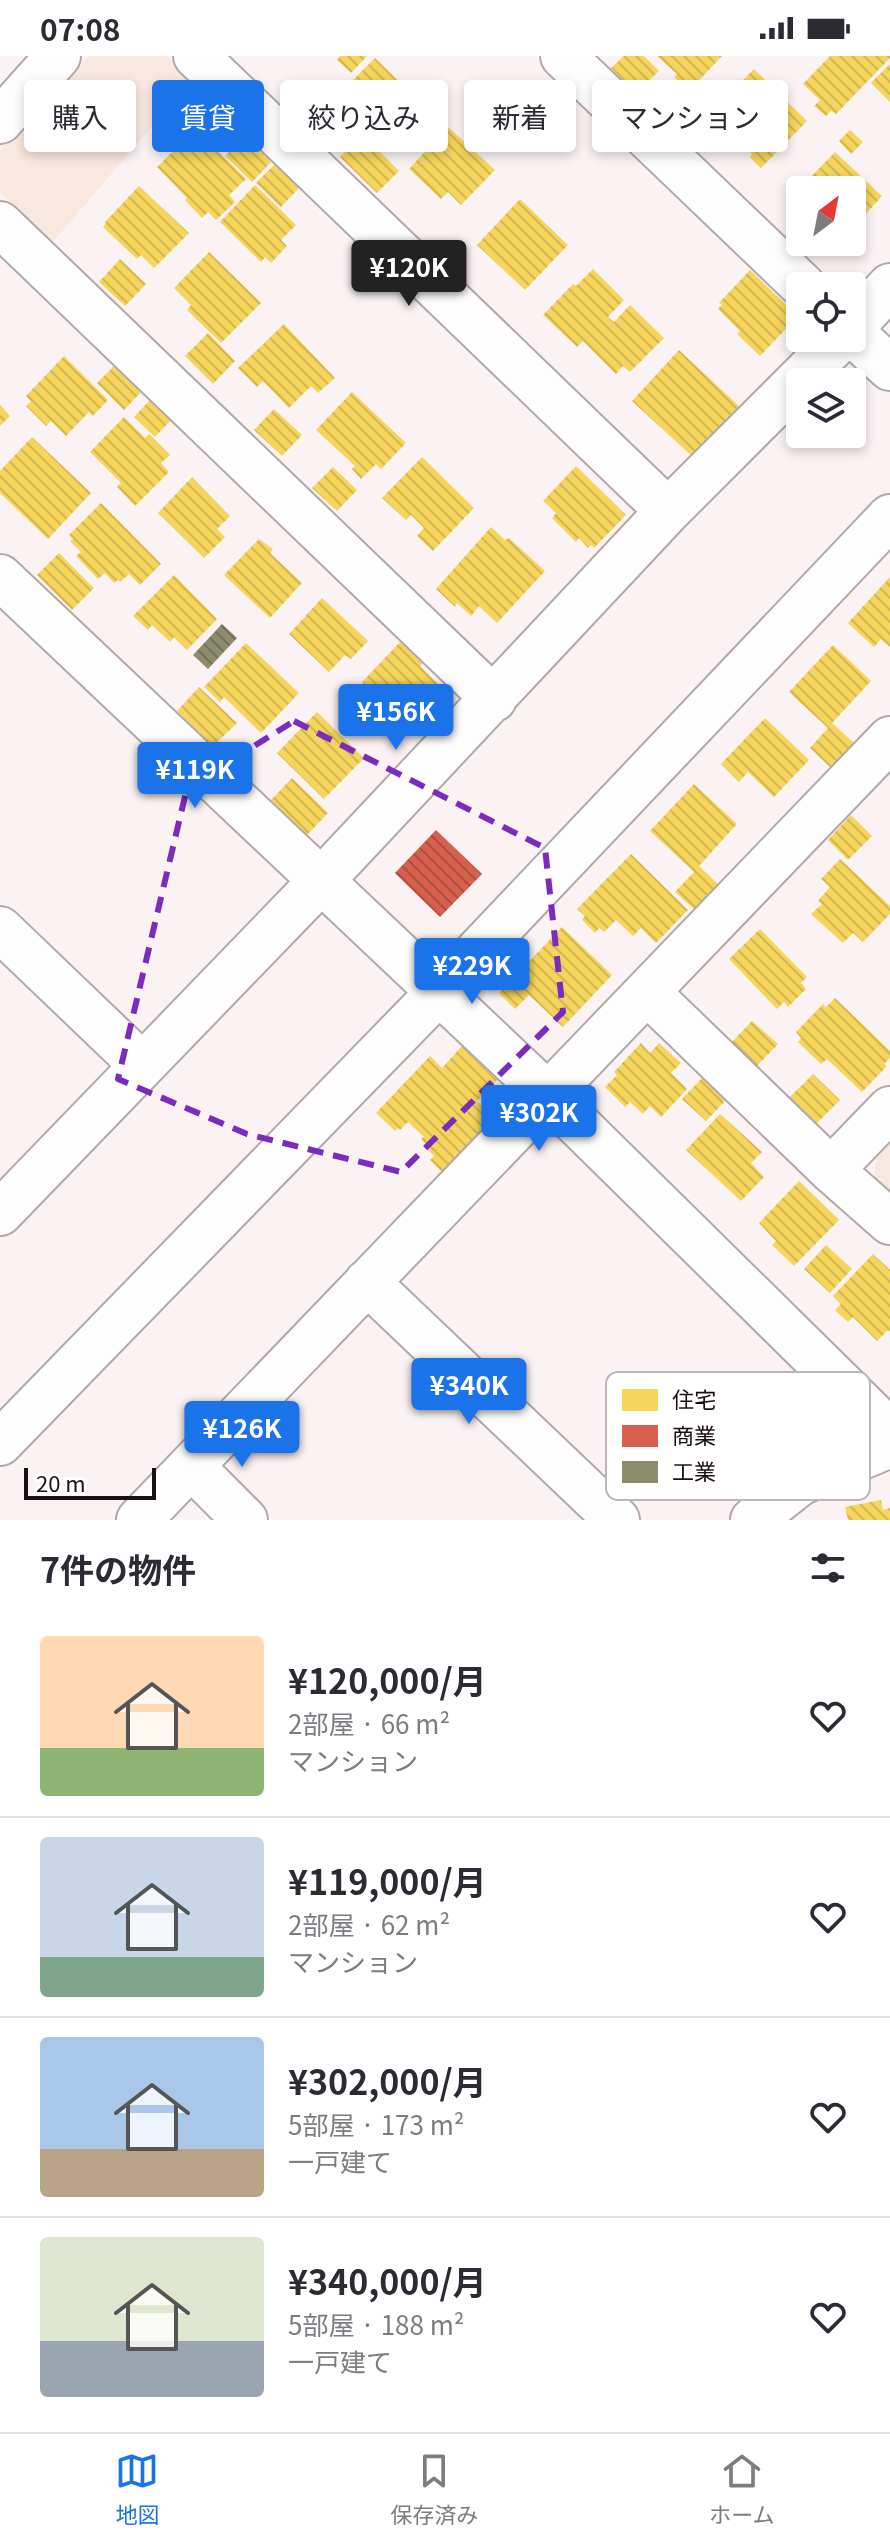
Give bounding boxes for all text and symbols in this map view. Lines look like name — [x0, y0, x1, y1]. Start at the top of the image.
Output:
text: 07:08 — [40, 6, 121, 50]
chip: 購入 — [24, 80, 136, 152]
chip: 賃貸 — [152, 80, 264, 152]
chip: 絞り込み — [280, 80, 448, 152]
chip: 新着 — [464, 80, 576, 152]
chip: マンション — [592, 80, 788, 152]
north arrow — [786, 176, 866, 256]
map controls — [786, 176, 866, 448]
pin: ¥120K — [353, 240, 465, 308]
text: ¥120K — [369, 247, 449, 284]
button: locate — [786, 272, 866, 352]
button: layers — [786, 368, 866, 448]
pin: ¥156K — [340, 684, 452, 752]
text: ¥156K — [356, 691, 436, 728]
pin: ¥119K — [139, 742, 251, 810]
text: ¥119K — [155, 749, 235, 786]
pin: ¥229K — [416, 938, 528, 1006]
text: ¥229K — [432, 945, 512, 982]
pin: ¥302K — [483, 1085, 595, 1153]
text: ¥302K — [499, 1092, 579, 1129]
pin: ¥340K — [413, 1358, 525, 1426]
text: ¥340K — [429, 1365, 509, 1402]
legend — [606, 1372, 870, 1500]
text: 住宅 — [672, 1382, 716, 1414]
pin: ¥126K — [186, 1401, 298, 1469]
text: ¥126K — [202, 1408, 282, 1445]
text: 商業 — [672, 1418, 716, 1450]
text: 工業 — [672, 1454, 716, 1486]
scale bar — [24, 1464, 156, 1500]
text: 20 m — [36, 1466, 86, 1498]
text: 7件の物件 — [40, 1544, 196, 1593]
icon: filters — [806, 1546, 850, 1590]
text: ¥120,000/月 — [288, 1655, 487, 1704]
icon: home — [104, 1668, 200, 1764]
icon: heart — [806, 1694, 850, 1738]
text: 2部屋 · 66 m² — [288, 1704, 450, 1741]
text: マンション — [288, 1741, 418, 1778]
text: ¥119,000/月 — [288, 1856, 487, 1905]
icon: home — [104, 1869, 200, 1965]
icon: heart — [806, 1895, 850, 1939]
text: 2部屋 · 62 m² — [288, 1905, 450, 1942]
text: マンション — [288, 1942, 418, 1979]
text: ¥302,000/月 — [288, 2056, 487, 2105]
icon: home — [104, 2069, 200, 2165]
icon: heart — [806, 2095, 850, 2139]
text: 5部屋 · 173 m² — [288, 2105, 465, 2142]
text: 一戸建て — [288, 2142, 392, 2179]
text: ¥340,000/月 — [288, 2256, 487, 2305]
icon: home — [104, 2269, 200, 2365]
icon: heart — [806, 2295, 850, 2339]
text: 5部屋 · 188 m² — [288, 2305, 465, 2342]
text: 一戸建て — [288, 2342, 392, 2379]
tab: 地図 — [115, 2449, 159, 2529]
tab: 保存済み — [390, 2449, 478, 2529]
tab: ホーム — [709, 2449, 775, 2529]

